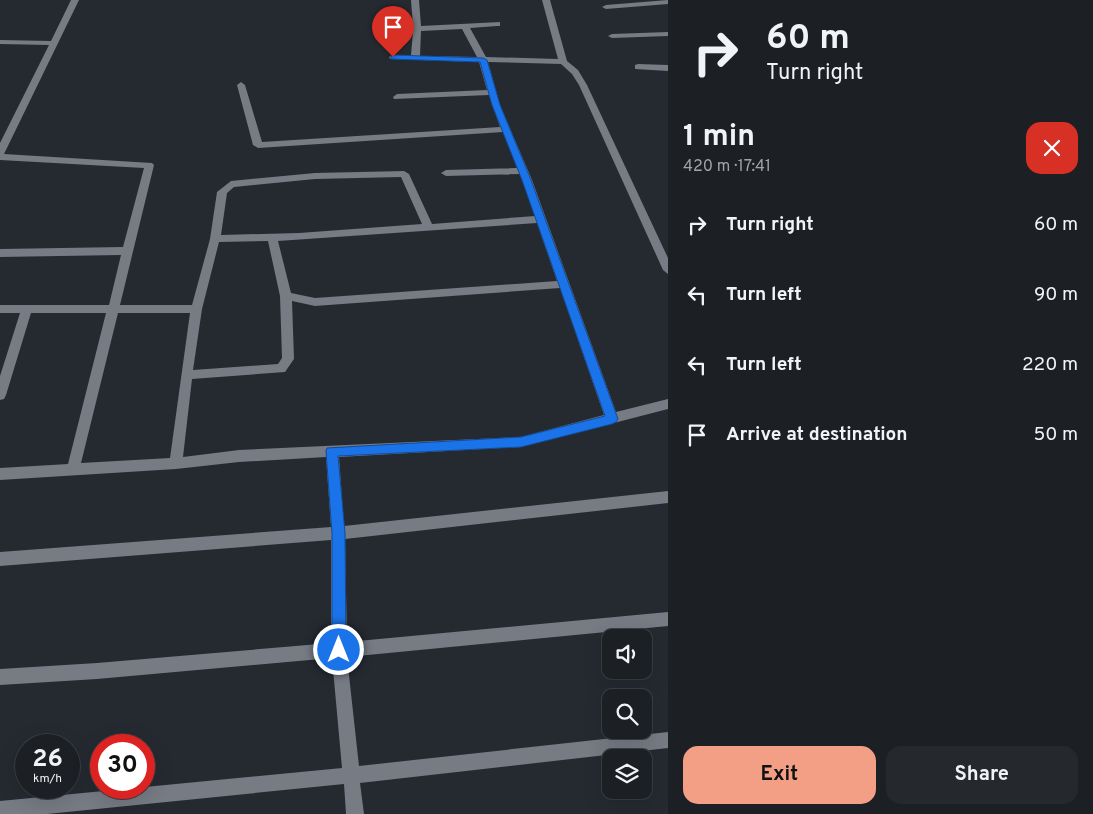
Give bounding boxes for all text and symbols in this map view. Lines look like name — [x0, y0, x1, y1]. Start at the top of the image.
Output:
pin — [372, 6, 414, 57]
icon: arrive — [379, 13, 407, 41]
text: 60 m — [766, 17, 850, 61]
icon: right — [683, 20, 748, 85]
text: Turn right — [766, 60, 863, 87]
text: 1 min — [683, 119, 755, 156]
button: close — [1026, 122, 1078, 174]
text: 420 m · 17:41 — [683, 157, 771, 177]
icon: right — [683, 211, 711, 239]
text: Turn right — [726, 213, 814, 237]
text: 60 m — [1034, 213, 1078, 237]
icon: left — [683, 281, 711, 309]
text: Turn left — [726, 283, 802, 307]
text: 90 m — [1034, 283, 1078, 307]
icon: left — [683, 351, 711, 379]
text: Turn left — [726, 353, 802, 377]
text: 220 m — [1022, 353, 1078, 377]
icon: arrive — [683, 421, 711, 449]
text: Arrive at destination — [726, 423, 907, 447]
text: 50 m — [1033, 423, 1078, 447]
position arrow — [312, 623, 364, 675]
map controls — [602, 629, 652, 799]
button: sound — [602, 629, 652, 679]
button: search — [602, 689, 652, 739]
speed limit sign: 30 — [90, 734, 155, 799]
text: 26 — [32, 744, 63, 776]
button: Exit — [683, 746, 876, 804]
button: Share — [886, 746, 1078, 804]
button: layers — [602, 749, 652, 799]
text: km/h — [33, 771, 62, 787]

